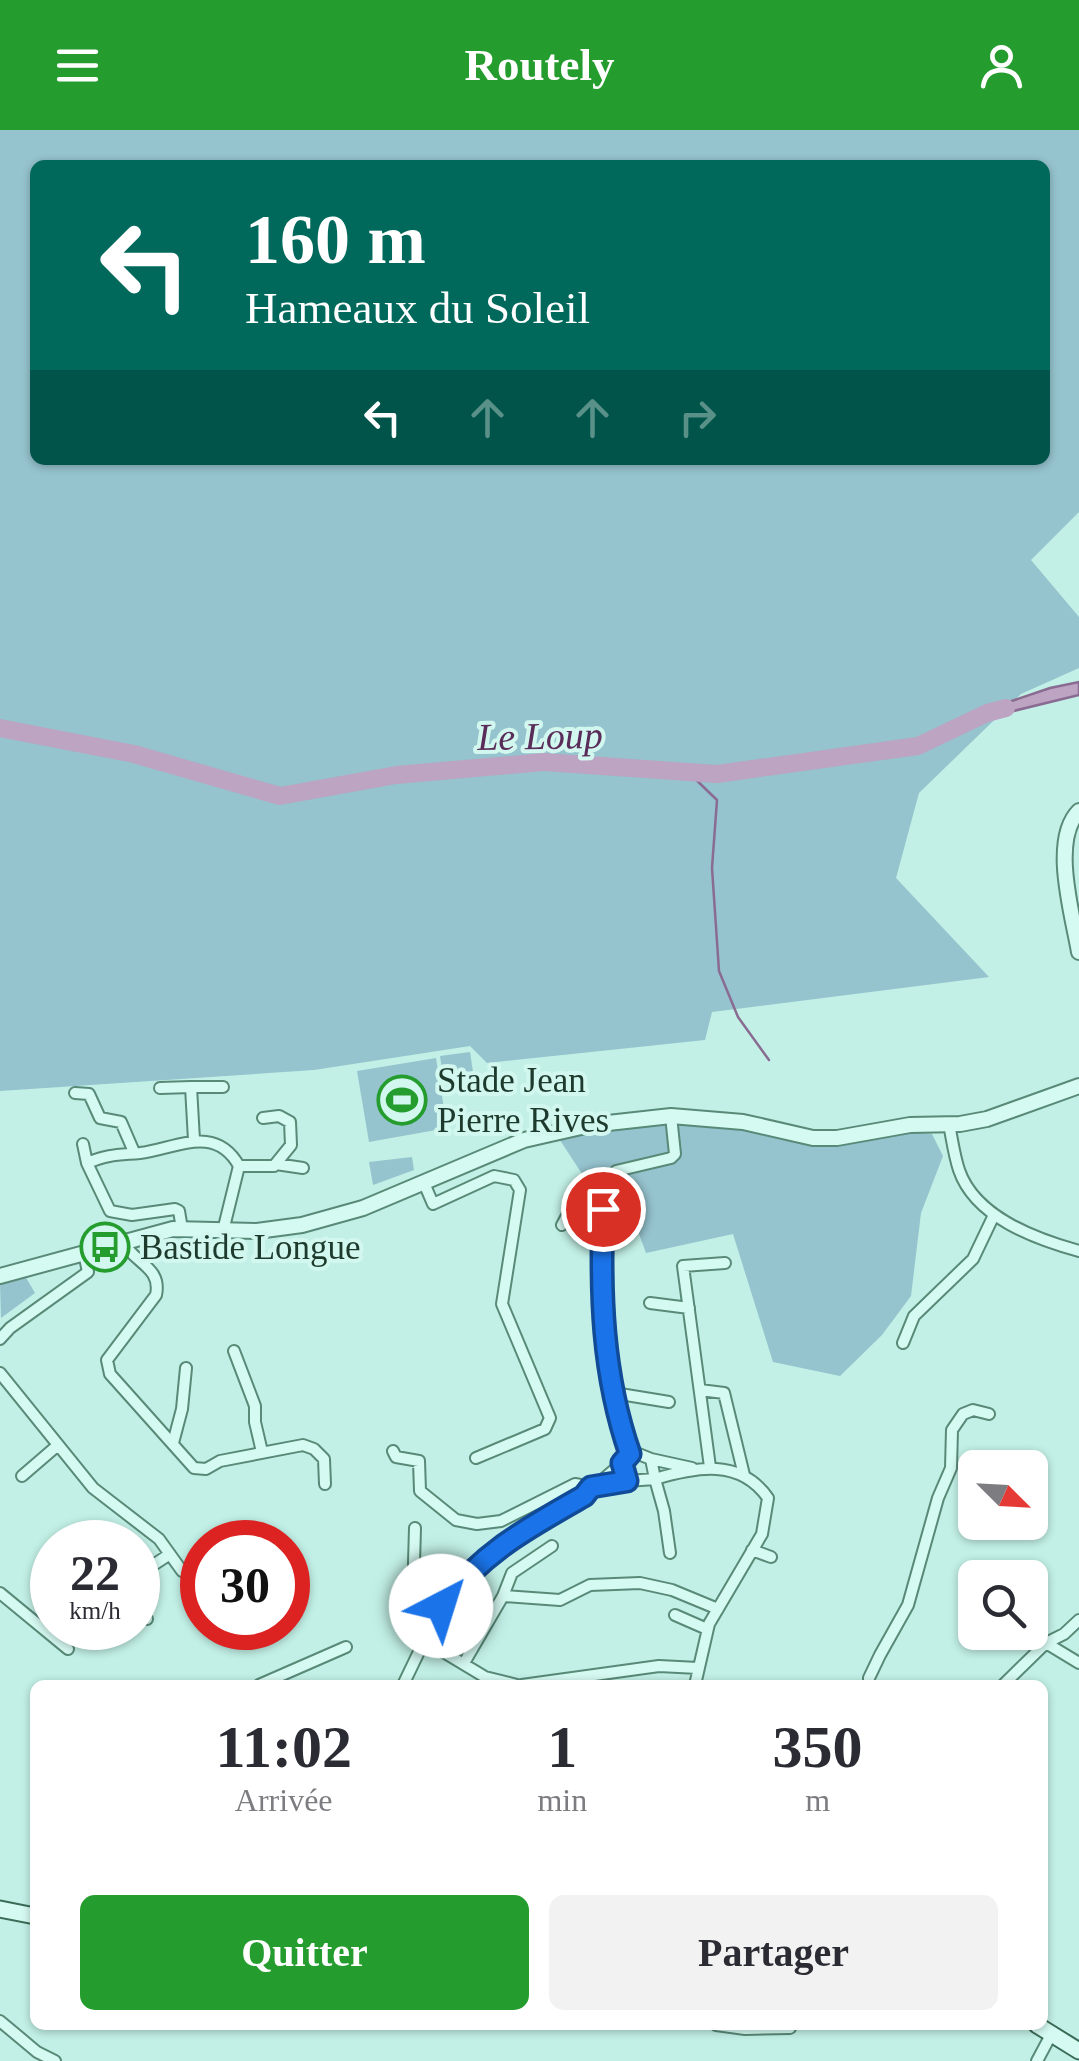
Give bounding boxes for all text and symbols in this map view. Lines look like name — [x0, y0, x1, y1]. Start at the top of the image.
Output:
icon: menu — [50, 38, 105, 93]
icon: person — [974, 38, 1029, 93]
text: Routely — [465, 40, 615, 90]
icon: left — [80, 200, 210, 330]
text: 160 m — [245, 201, 426, 278]
text: Hameaux du Soleil — [245, 283, 590, 333]
icon: left — [355, 390, 410, 445]
icon: ahead — [460, 390, 515, 445]
icon: ahead — [565, 390, 620, 445]
icon: right — [670, 390, 725, 445]
water label: Le Loup — [476, 714, 603, 758]
place label: Stade Jean Pierre Rives — [437, 1061, 609, 1140]
sports icon: Stade Jean Pierre Rives — [376, 1074, 428, 1126]
pin — [561, 1167, 646, 1252]
icon: arrive — [576, 1182, 631, 1237]
bus stop icon: Bastide Longue — [79, 1221, 131, 1273]
place label: Bastide Longue — [140, 1228, 361, 1267]
north arrow — [958, 1450, 1048, 1540]
map controls — [958, 1450, 1048, 1650]
speed limit sign: 30 — [180, 1520, 310, 1650]
text: 22 — [70, 1545, 120, 1601]
position arrow — [389, 1554, 493, 1658]
button: search — [958, 1560, 1048, 1650]
text: km/h — [69, 1597, 121, 1624]
text: 11:02 — [215, 1714, 352, 1780]
text: 1 — [547, 1714, 577, 1780]
text: 350 — [773, 1714, 863, 1780]
text: Arrivée — [235, 1782, 333, 1818]
text: min — [537, 1782, 587, 1818]
text: m — [805, 1782, 830, 1818]
button: Quitter — [80, 1895, 529, 2010]
button: Partager — [549, 1895, 998, 2010]

